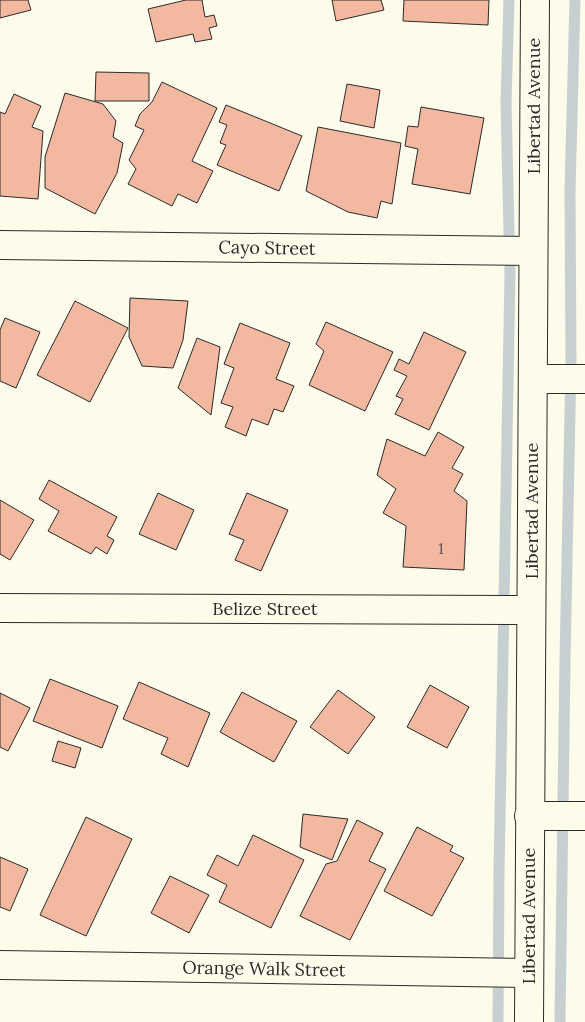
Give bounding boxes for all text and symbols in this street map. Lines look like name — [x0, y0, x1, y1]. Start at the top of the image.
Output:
street label: Libertad Avenue — [522, 38, 545, 174]
street label: Cayo Street — [218, 235, 316, 260]
street label: Libertad Avenue — [520, 443, 543, 579]
house number: 1 — [438, 539, 444, 558]
street label: Belize Street — [212, 597, 318, 620]
street label: Libertad Avenue — [517, 848, 540, 984]
street label: Orange Walk Street — [182, 956, 346, 981]

